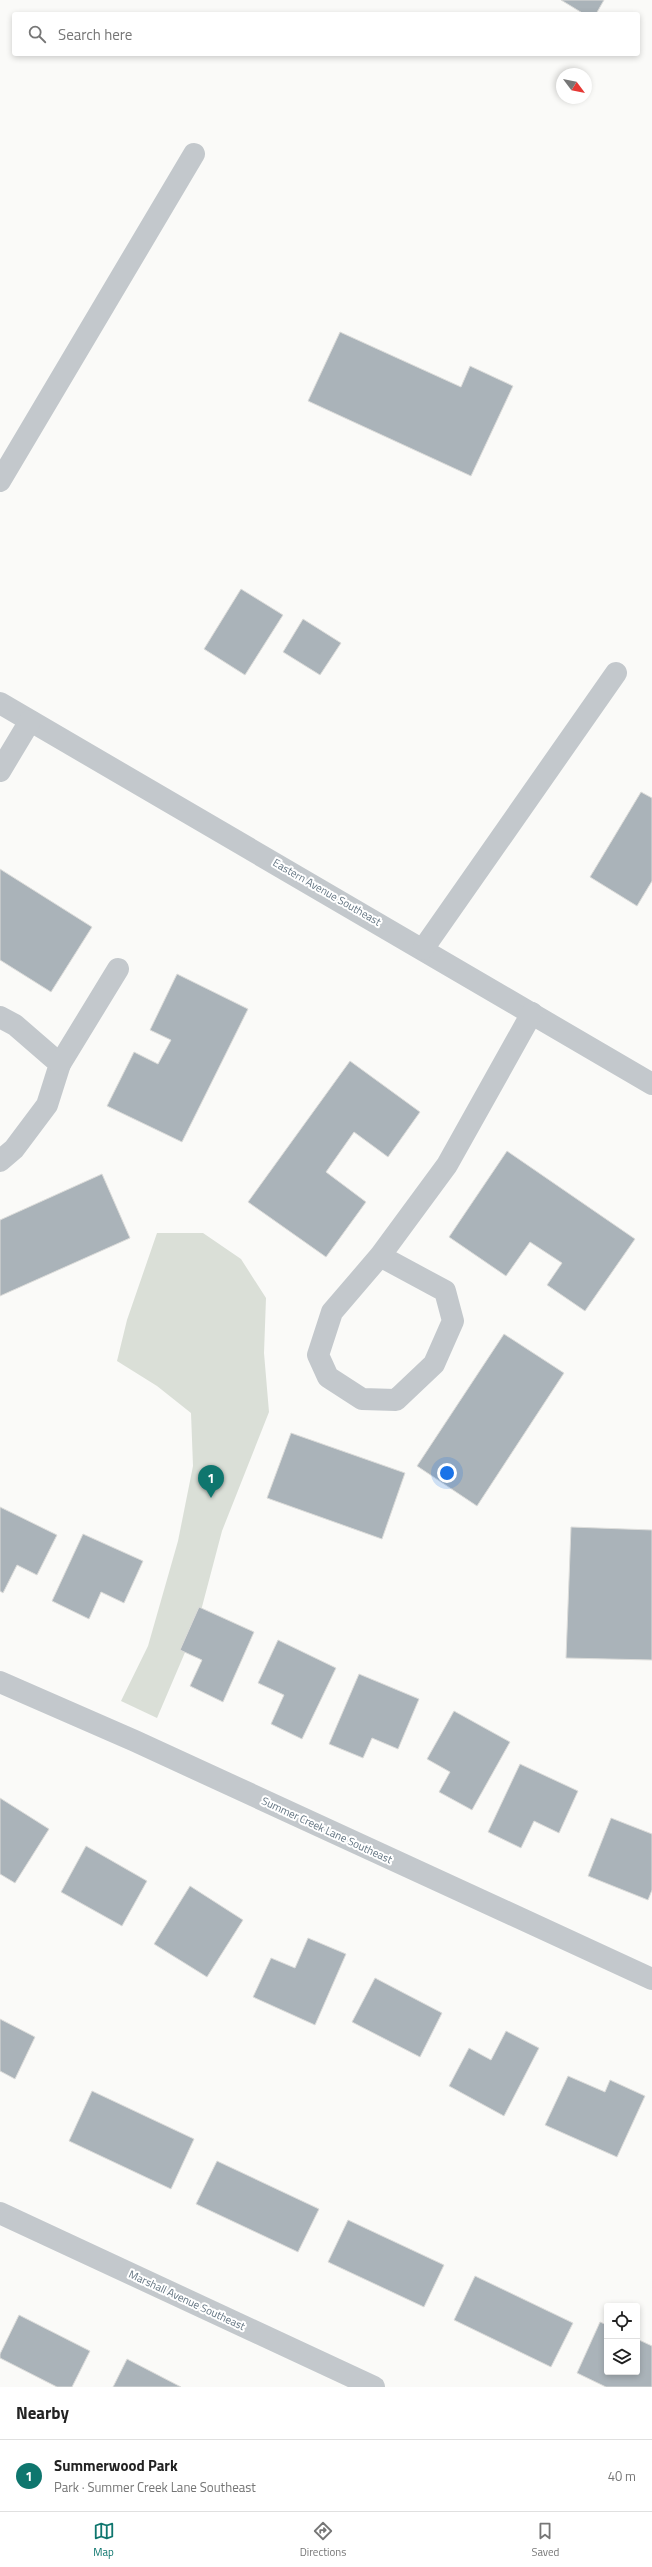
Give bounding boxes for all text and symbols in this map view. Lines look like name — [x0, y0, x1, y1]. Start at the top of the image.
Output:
search box — [12, 12, 640, 56]
icon: search — [26, 23, 48, 45]
text: Search here — [58, 23, 132, 46]
north arrow — [556, 68, 592, 104]
street label: Eastern Avenue Southeast — [270, 854, 384, 930]
your location — [437, 1463, 457, 1483]
pin: 1 — [198, 1465, 224, 1498]
street label: Summer Creek Lane Southeast — [259, 1793, 395, 1867]
street label: Marshall Avenue Southeast — [126, 2266, 248, 2334]
map controls — [604, 2303, 640, 2375]
button: locate — [604, 2303, 640, 2339]
button: layers — [604, 2339, 640, 2375]
text: Nearby — [16, 2400, 69, 2426]
text: Summerwood Park — [54, 2454, 178, 2477]
text: 1 — [25, 2466, 33, 2486]
text: 40 m — [608, 2466, 636, 2486]
text: Park · Summer Creek Lane Southeast — [54, 2477, 256, 2497]
tab: Map — [93, 2520, 115, 2560]
tab: Directions — [300, 2520, 346, 2560]
tab: Saved — [531, 2520, 559, 2560]

